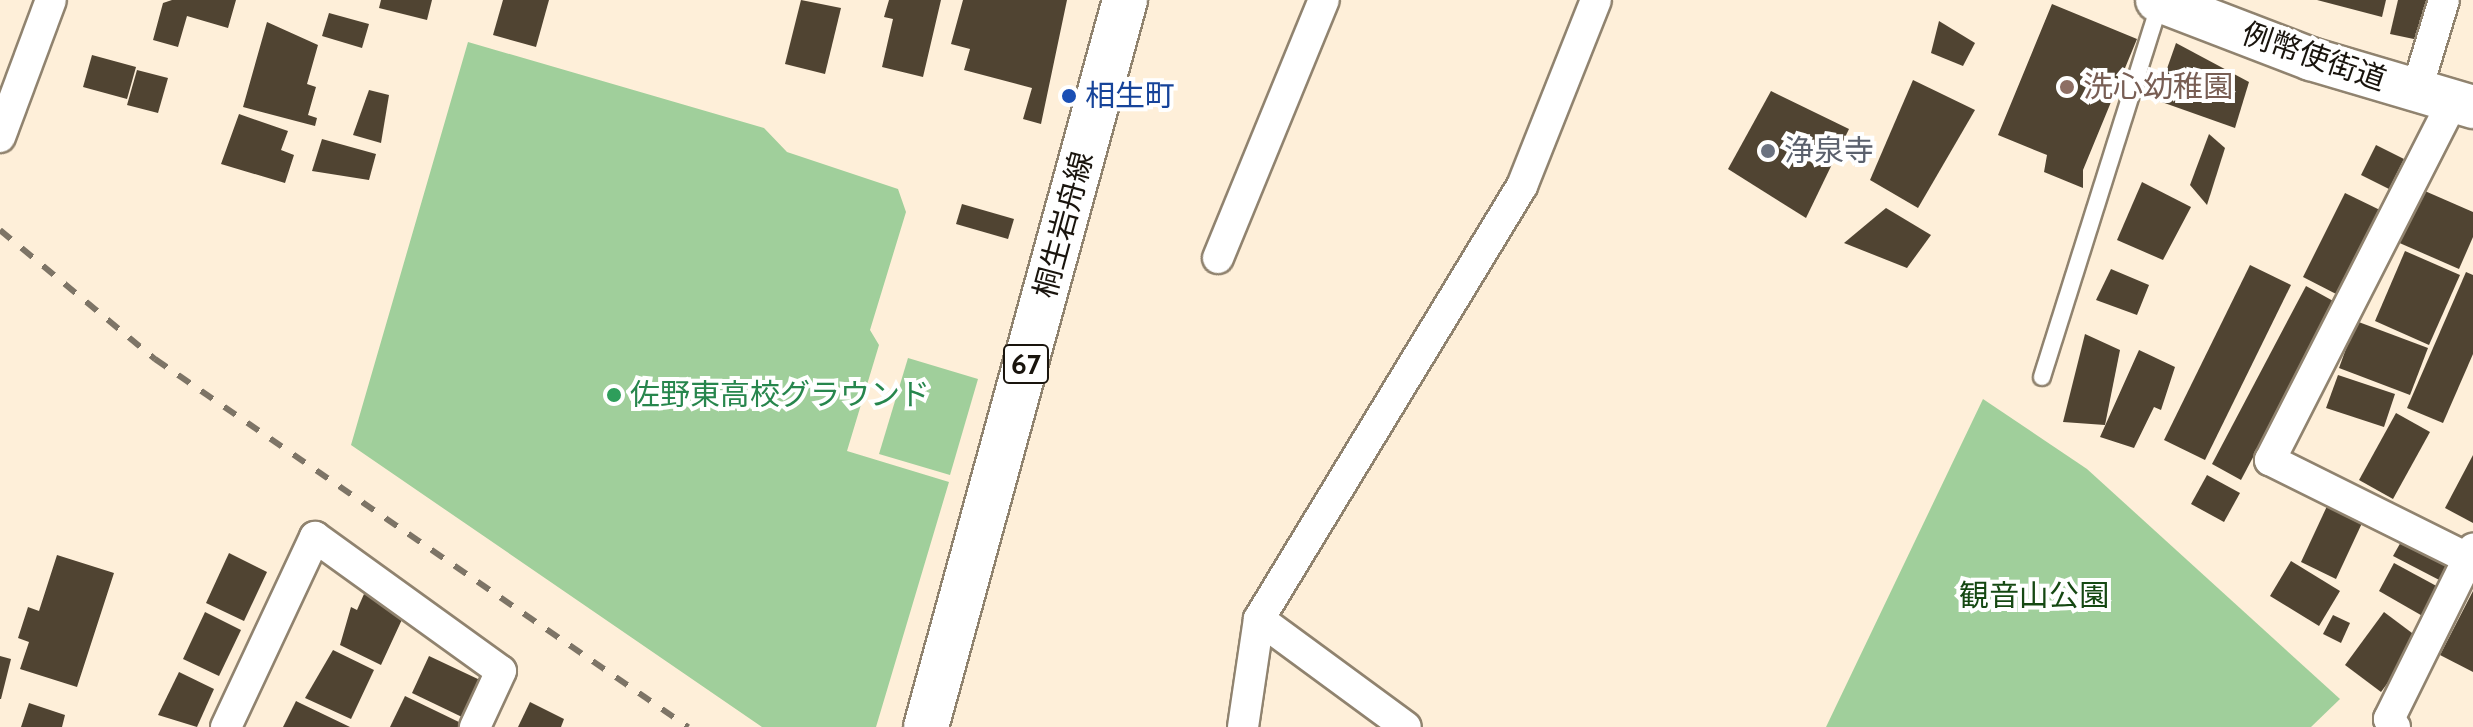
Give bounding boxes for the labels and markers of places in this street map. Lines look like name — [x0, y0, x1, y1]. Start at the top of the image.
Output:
place label: 洗心幼稚園 — [2083, 69, 2233, 105]
place label: 相生町 — [1085, 78, 1175, 114]
marker: 洗心幼稚園 — [2058, 78, 2076, 96]
marker: 相生町 — [1060, 87, 1078, 105]
place label: 浄泉寺 — [1784, 133, 1874, 169]
marker: 浄泉寺 — [1759, 142, 1777, 160]
place label: 佐野東高校グラウンド — [630, 377, 930, 413]
marker: 佐野東高校グラウンド — [605, 386, 623, 404]

